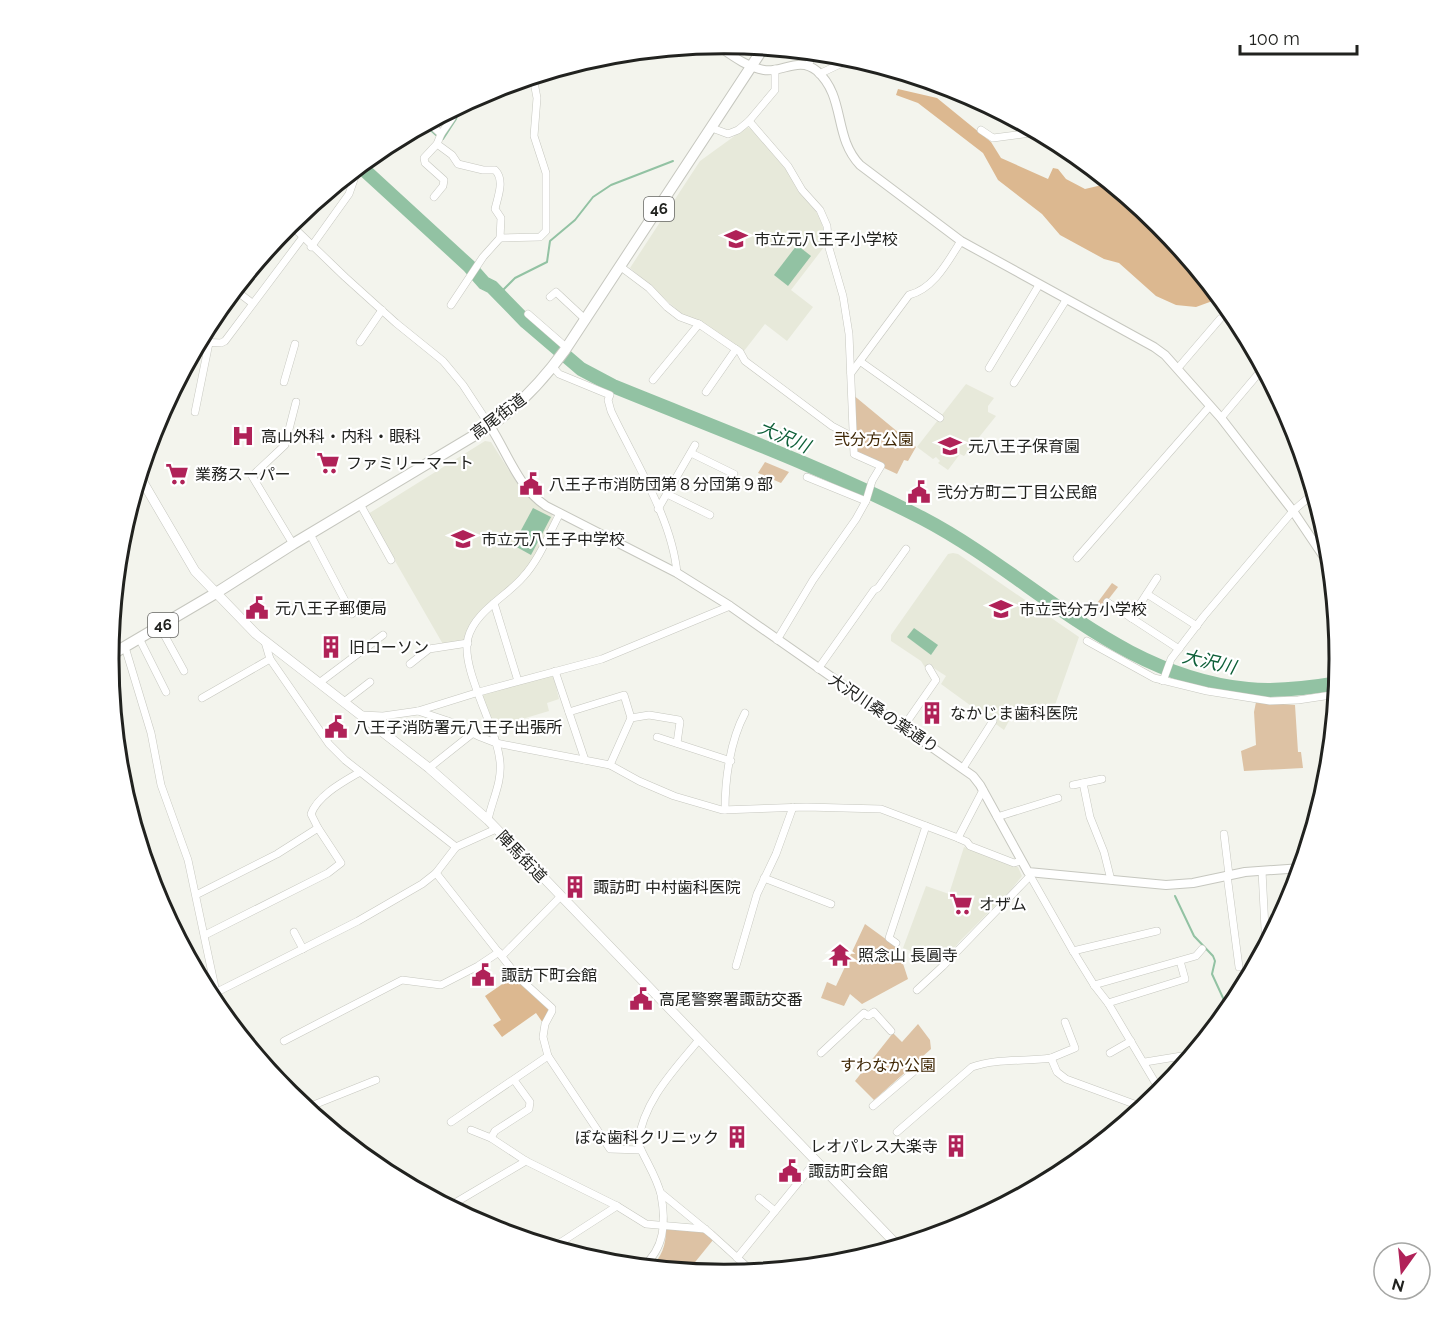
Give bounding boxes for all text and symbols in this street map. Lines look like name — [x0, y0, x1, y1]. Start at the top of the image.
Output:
scale bar — [1240, 18, 1357, 56]
text: 100 m — [1249, 28, 1300, 49]
road number: 46 — [644, 197, 674, 221]
school or university icon: 市立元八王子小学校 — [723, 226, 749, 252]
place label: 市立元八王子小学校 — [754, 230, 898, 249]
street label: 高尾街道 — [467, 390, 530, 443]
water label: 大沢川 — [755, 416, 815, 458]
hospital icon: 高山外科・内科・眼科 — [230, 423, 256, 449]
place label: 高山外科・内科・眼科 — [261, 427, 421, 446]
park label: 弐分方公園 — [834, 430, 914, 449]
school or university icon: 元八王子保育園 — [937, 433, 963, 459]
place label: 元八王子保育園 — [968, 437, 1080, 456]
supermarket icon: ファミリーマート — [315, 450, 341, 476]
place label: ファミリーマート — [346, 454, 474, 473]
supermarket icon: 業務スーパー — [164, 461, 190, 487]
place label: 業務スーパー — [195, 465, 291, 484]
public building icon: 八王子市消防団第８分団第９部 — [518, 471, 544, 497]
place label: 八王子市消防団第８分団第９部 — [549, 475, 773, 494]
public building icon: 弐分方町二丁目公民館 — [906, 479, 932, 505]
place label: 弐分方町二丁目公民館 — [937, 483, 1097, 502]
school or university icon: 市立元八王子中学校 — [450, 526, 476, 552]
place label: 市立元八王子中学校 — [481, 530, 625, 549]
public building icon: 元八王子郵便局 — [244, 595, 270, 621]
school or university icon: 市立弐分方小学校 — [988, 596, 1014, 622]
place label: 元八王子郵便局 — [275, 599, 387, 618]
place label: 市立弐分方小学校 — [1019, 600, 1147, 619]
road number: 46 — [148, 613, 178, 637]
building icon: 旧ローソン — [318, 634, 344, 660]
place label: 旧ローソン — [349, 638, 429, 657]
water label: 大沢川 — [1180, 645, 1240, 678]
street label: 大沢川桑の葉通り — [825, 670, 942, 757]
building icon: なかじま歯科医院 — [919, 700, 945, 726]
place label: なかじま歯科医院 — [950, 704, 1078, 723]
public building icon: 八王子消防署元八王子出張所 — [323, 714, 349, 740]
place label: 八王子消防署元八王子出張所 — [354, 718, 562, 737]
street label: 陣馬街道 — [493, 827, 551, 886]
building icon: 諏訪町 中村歯科医院 — [562, 874, 588, 900]
place label: 諏訪町 中村歯科医院 — [593, 878, 741, 897]
supermarket icon: オザム — [948, 891, 974, 917]
place label: オザム — [979, 895, 1027, 914]
temple icon: 照念山 長圓寺 — [827, 942, 853, 968]
place label: 照念山 長圓寺 — [858, 946, 958, 965]
public building icon: 諏訪下町会館 — [470, 962, 496, 988]
place label: 諏訪下町会館 — [501, 966, 597, 985]
public building icon: 高尾警察署諏訪交番 — [628, 986, 654, 1012]
place label: 高尾警察署諏訪交番 — [659, 990, 803, 1009]
park label: すわなか公園 — [840, 1056, 936, 1075]
building icon: ぽな歯科クリニック — [724, 1124, 750, 1150]
place label: ぽな歯科クリニック — [575, 1128, 719, 1147]
building icon: レオパレス大楽寺 — [943, 1133, 969, 1159]
place label: レオパレス大楽寺 — [810, 1137, 938, 1156]
public building icon: 諏訪町会館 — [777, 1158, 803, 1184]
place label: 諏訪町会館 — [808, 1162, 888, 1181]
north arrow — [1372, 1241, 1432, 1301]
text: N — [1390, 1274, 1407, 1296]

